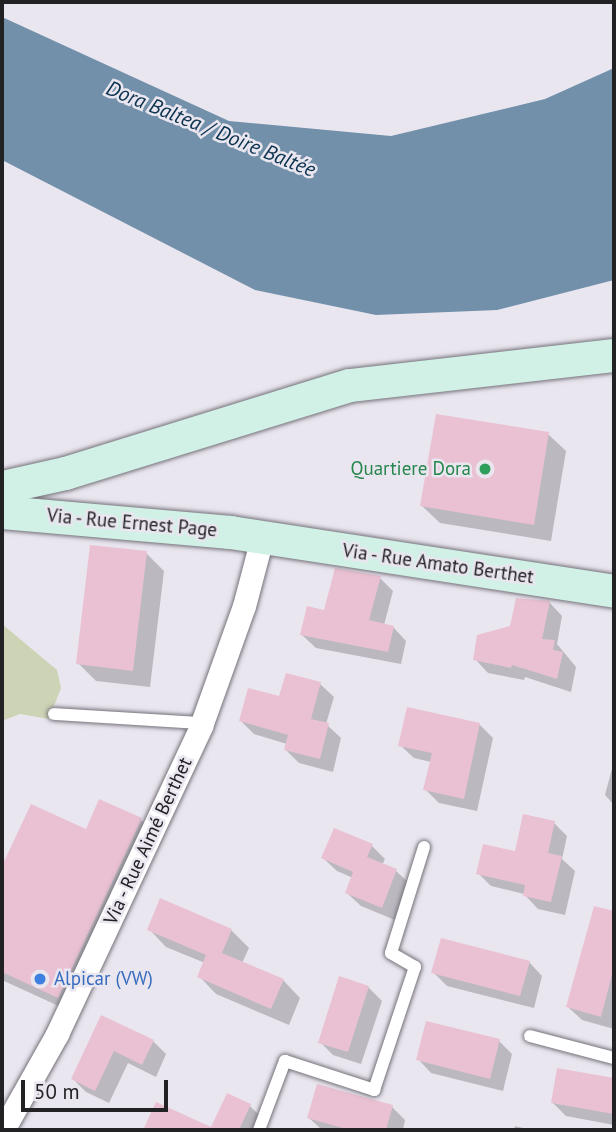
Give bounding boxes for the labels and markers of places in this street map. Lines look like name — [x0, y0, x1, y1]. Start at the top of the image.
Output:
place label: Quartiere Dora — [350, 458, 471, 480]
marker: Quartiere Dora — [477, 461, 493, 477]
place label: Alpicar (VW) — [54, 968, 153, 990]
marker: Alpicar (VW) — [32, 971, 48, 987]

